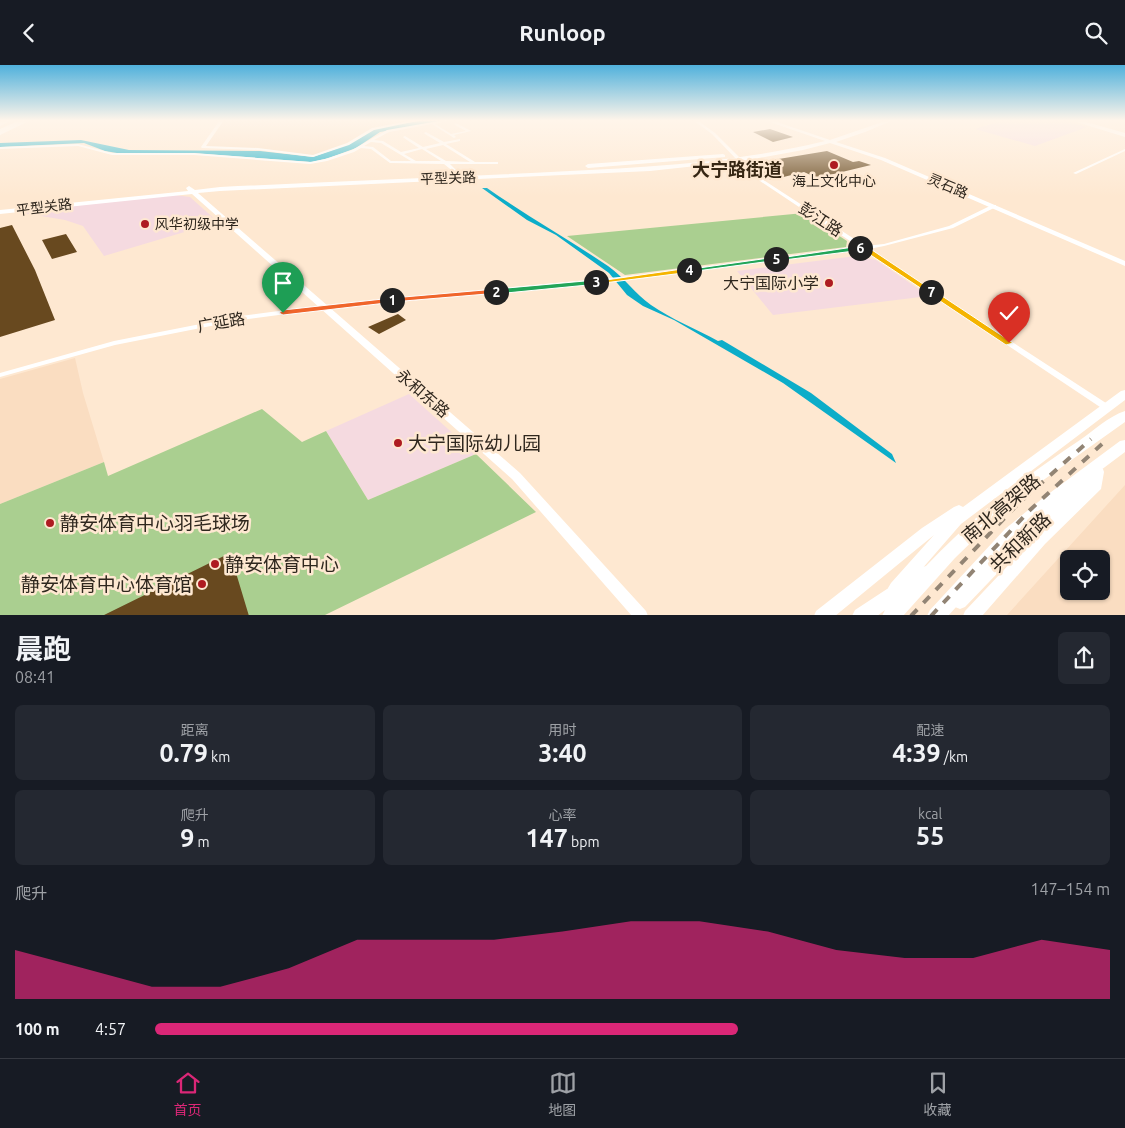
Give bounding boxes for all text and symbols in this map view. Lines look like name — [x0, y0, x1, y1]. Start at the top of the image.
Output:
icon: back — [15, 19, 43, 47]
icon: search — [1082, 19, 1110, 47]
text: Runloop — [519, 20, 606, 45]
district label: 大宁路街道 — [692, 159, 782, 179]
marker: 海上文化中心 — [828, 159, 840, 171]
street label: 平型关路 — [420, 169, 476, 187]
street label: 灵石路 — [926, 170, 970, 202]
place label: 海上文化中心 — [792, 173, 876, 189]
street label: 平型关路 — [15, 196, 73, 218]
street label: 彭江路 — [796, 198, 846, 240]
place label: 风华初级中学 — [155, 216, 239, 232]
marker: 风华初级中学 — [139, 218, 151, 230]
pin: 6 — [848, 235, 872, 261]
text: 6 — [857, 240, 864, 256]
pin: 5 — [764, 247, 788, 271]
text: 5 — [773, 251, 780, 267]
pin: 4 — [676, 257, 702, 283]
pin — [262, 262, 304, 313]
text: 4 — [686, 262, 693, 278]
icon: arrive — [269, 269, 297, 297]
pin: 3 — [584, 269, 608, 295]
text: 3 — [593, 274, 600, 290]
place label: 大宁国际小学 — [723, 274, 819, 292]
marker: 大宁国际小学 — [823, 277, 835, 289]
pin: 2 — [484, 279, 508, 305]
pin: 7 — [918, 279, 944, 305]
text: 2 — [493, 284, 500, 300]
text: 7 — [928, 284, 935, 300]
pin: 1 — [380, 287, 404, 313]
text: 1 — [389, 292, 396, 308]
pin — [988, 292, 1030, 343]
icon: check — [995, 299, 1023, 327]
street label: 广延路 — [196, 309, 246, 335]
street label: 永和东路 — [393, 365, 453, 421]
place label: 大宁国际幼儿园 — [408, 432, 541, 454]
marker: 大宁国际幼儿园 — [392, 437, 404, 449]
street label: 南北高架路 — [958, 469, 1044, 547]
street label: 共和新路 — [985, 508, 1055, 576]
place label: 静安体育中心羽毛球场 — [60, 512, 250, 534]
marker: 静安体育中心羽毛球场 — [44, 517, 56, 529]
map controls — [1060, 550, 1110, 600]
button: locate — [1060, 550, 1110, 600]
place label: 静安体育中心 — [225, 553, 339, 575]
marker: 静安体育中心 — [209, 558, 221, 570]
place label: 静安体育中心体育馆 — [21, 573, 192, 595]
marker: 静安体育中心体育馆 — [196, 578, 208, 590]
button: share — [1058, 632, 1110, 684]
text: 晨跑 — [15, 633, 71, 664]
text: 08:41 — [15, 668, 55, 686]
text: 距离 — [181, 722, 209, 738]
text: 用时 — [548, 722, 576, 738]
text: 配速 — [916, 722, 944, 738]
text: 0.79 — [159, 739, 208, 767]
text: 3:40 — [538, 739, 587, 767]
text: 4:39 — [892, 739, 941, 767]
text: km — [208, 749, 230, 765]
text: /km — [941, 749, 968, 765]
text: kcal — [918, 806, 942, 822]
text: 爬升 — [181, 807, 209, 823]
text: 心率 — [548, 807, 576, 823]
text: 55 — [916, 822, 944, 850]
text: 9 — [180, 824, 194, 852]
text: 147 — [526, 824, 568, 852]
text: m — [194, 834, 210, 850]
text: bpm — [568, 834, 599, 850]
text: 147–154 m — [1030, 880, 1110, 898]
text: 爬升 — [15, 884, 47, 902]
text: 100 m — [15, 1020, 60, 1038]
text: 4:57 — [95, 1020, 126, 1038]
tab: 首页 — [174, 1069, 202, 1119]
tab: 地图 — [549, 1069, 577, 1119]
tab: 收藏 — [924, 1069, 952, 1119]

